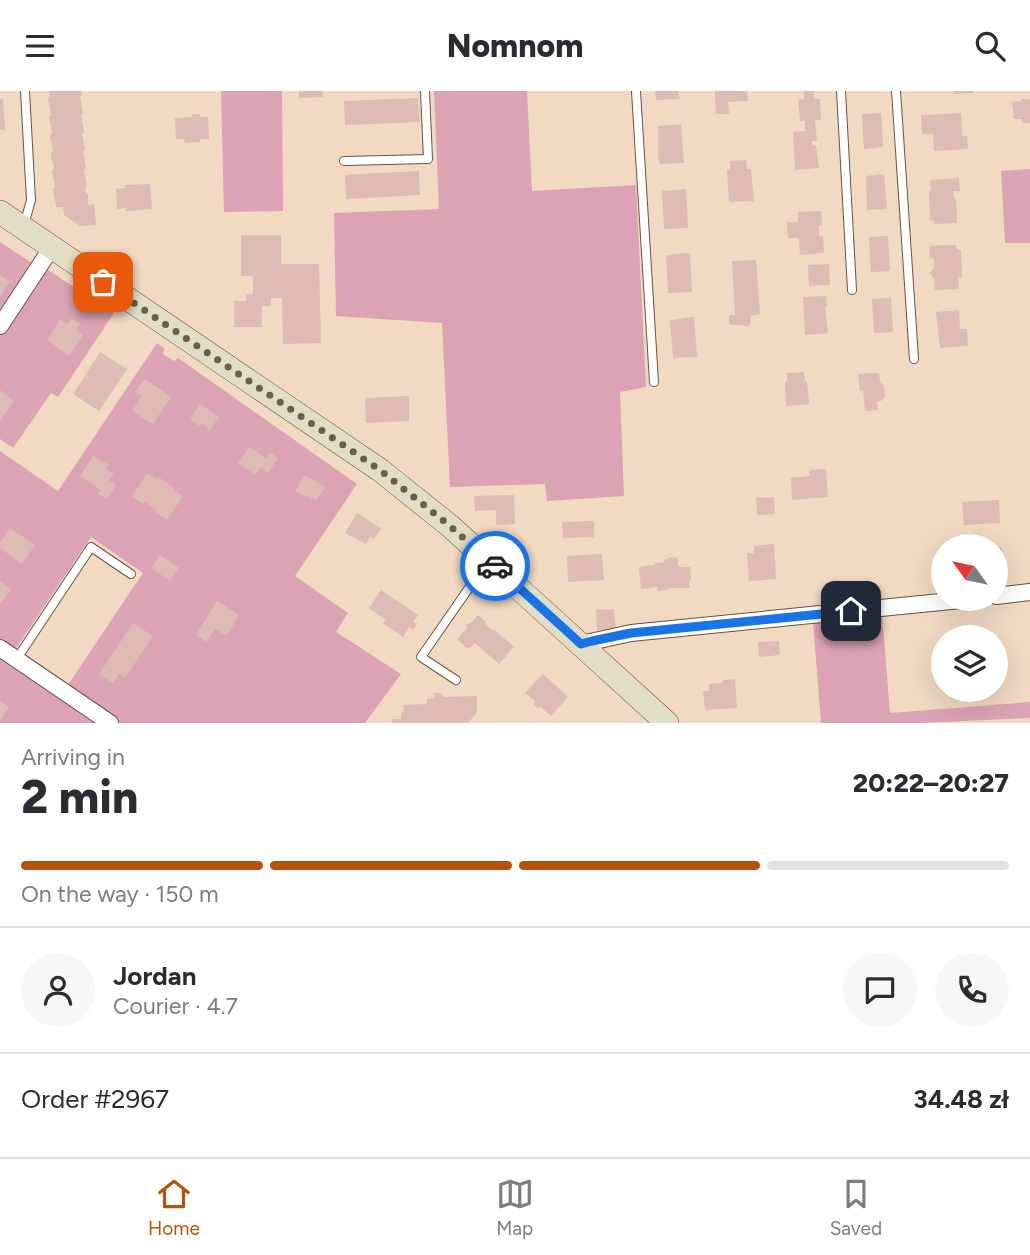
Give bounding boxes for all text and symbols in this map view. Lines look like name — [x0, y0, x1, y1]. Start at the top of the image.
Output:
icon: menu — [21, 27, 59, 65]
text: Nomnom — [447, 27, 583, 65]
icon: search — [971, 27, 1009, 65]
pin — [73, 252, 133, 312]
icon: bag — [84, 263, 122, 301]
courier — [460, 531, 530, 601]
north arrow — [931, 534, 1008, 611]
map controls — [931, 534, 1008, 702]
icon: car — [476, 547, 514, 585]
pin — [821, 581, 881, 641]
icon: home — [832, 592, 870, 630]
button: layers — [931, 625, 1008, 702]
text: Arriving in — [21, 743, 125, 771]
text: 20:22–20:27 — [853, 767, 1009, 799]
text: 2 min — [21, 769, 138, 825]
text: On the way · 150 m — [21, 880, 218, 908]
button: person — [21, 953, 95, 1027]
button: chat — [843, 953, 917, 1027]
button: phone — [935, 953, 1009, 1027]
text: Jordan — [113, 960, 196, 992]
text: Courier · 4.7 — [113, 992, 238, 1020]
text: Order #2967 — [21, 1083, 169, 1115]
text: 34.48 zł — [913, 1083, 1009, 1115]
tab: Home — [148, 1175, 200, 1240]
tab: Map — [496, 1175, 534, 1240]
tab: Saved — [830, 1175, 882, 1240]

